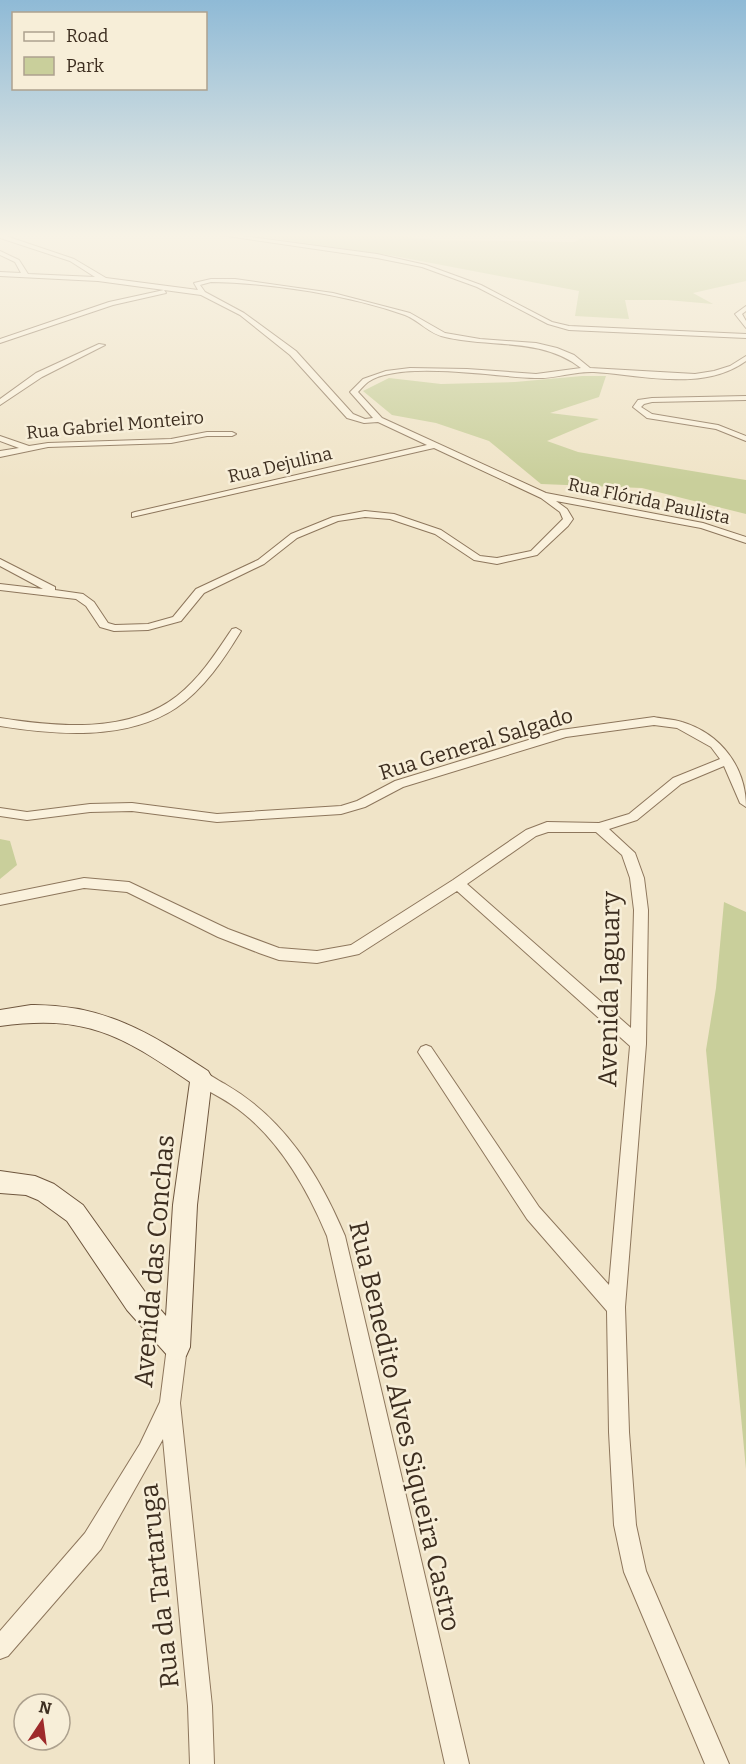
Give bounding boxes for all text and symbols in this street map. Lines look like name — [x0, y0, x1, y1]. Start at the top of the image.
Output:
legend — [12, 12, 207, 90]
text: Road — [66, 25, 109, 47]
text: Park — [66, 55, 105, 77]
street label: Rua Gabriel Monteiro — [25, 406, 205, 444]
street label: Rua Dejulina — [226, 442, 334, 488]
street label: Rua Flórida Paulista — [566, 473, 732, 529]
street label: Rua General Salgado — [376, 702, 576, 786]
street label: Avenida Jaguary — [592, 890, 627, 1087]
street label: Avenida das Conchas — [128, 1133, 181, 1389]
street label: Rua Benedito Alves Siqueira Castro — [342, 1218, 467, 1634]
street label: Rua da Tartaruga — [133, 1482, 186, 1690]
north arrow — [12, 1692, 72, 1752]
text: N — [37, 1697, 53, 1719]

